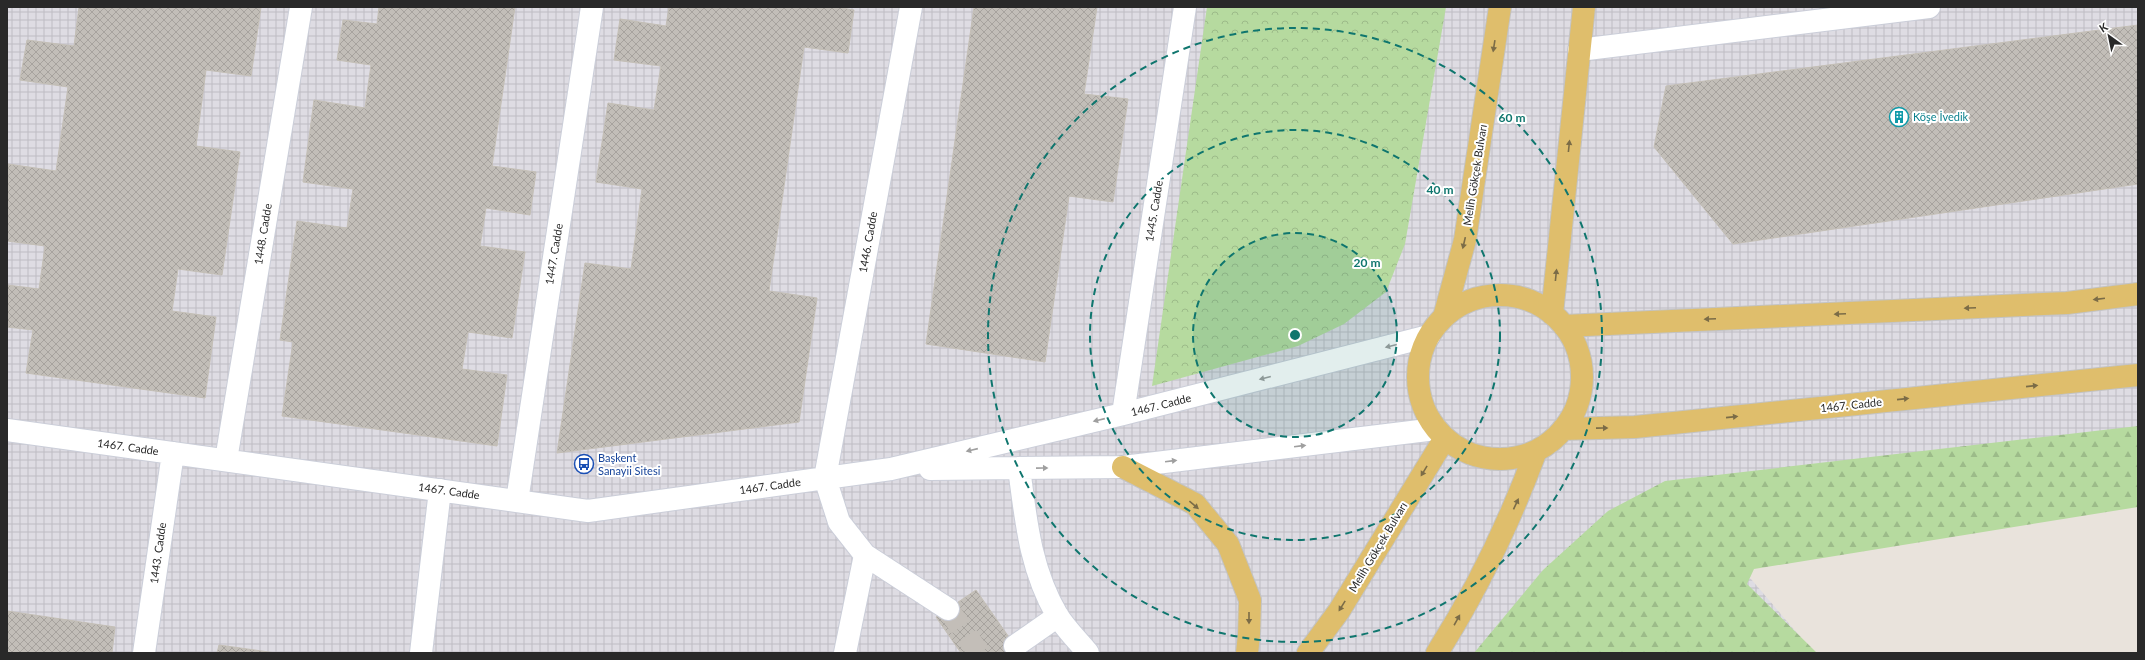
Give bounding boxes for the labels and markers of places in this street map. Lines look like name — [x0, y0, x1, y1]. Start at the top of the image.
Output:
building icon: Köşe İvedik — [1888, 106, 1910, 128]
place label: Köşe İvedik — [1913, 110, 1969, 123]
centre of rings — [1288, 328, 1302, 342]
place label: Başkent Sanayii Sitesi — [598, 451, 661, 477]
bus stop icon: Başkent Sanayii Sitesi — [573, 453, 595, 475]

